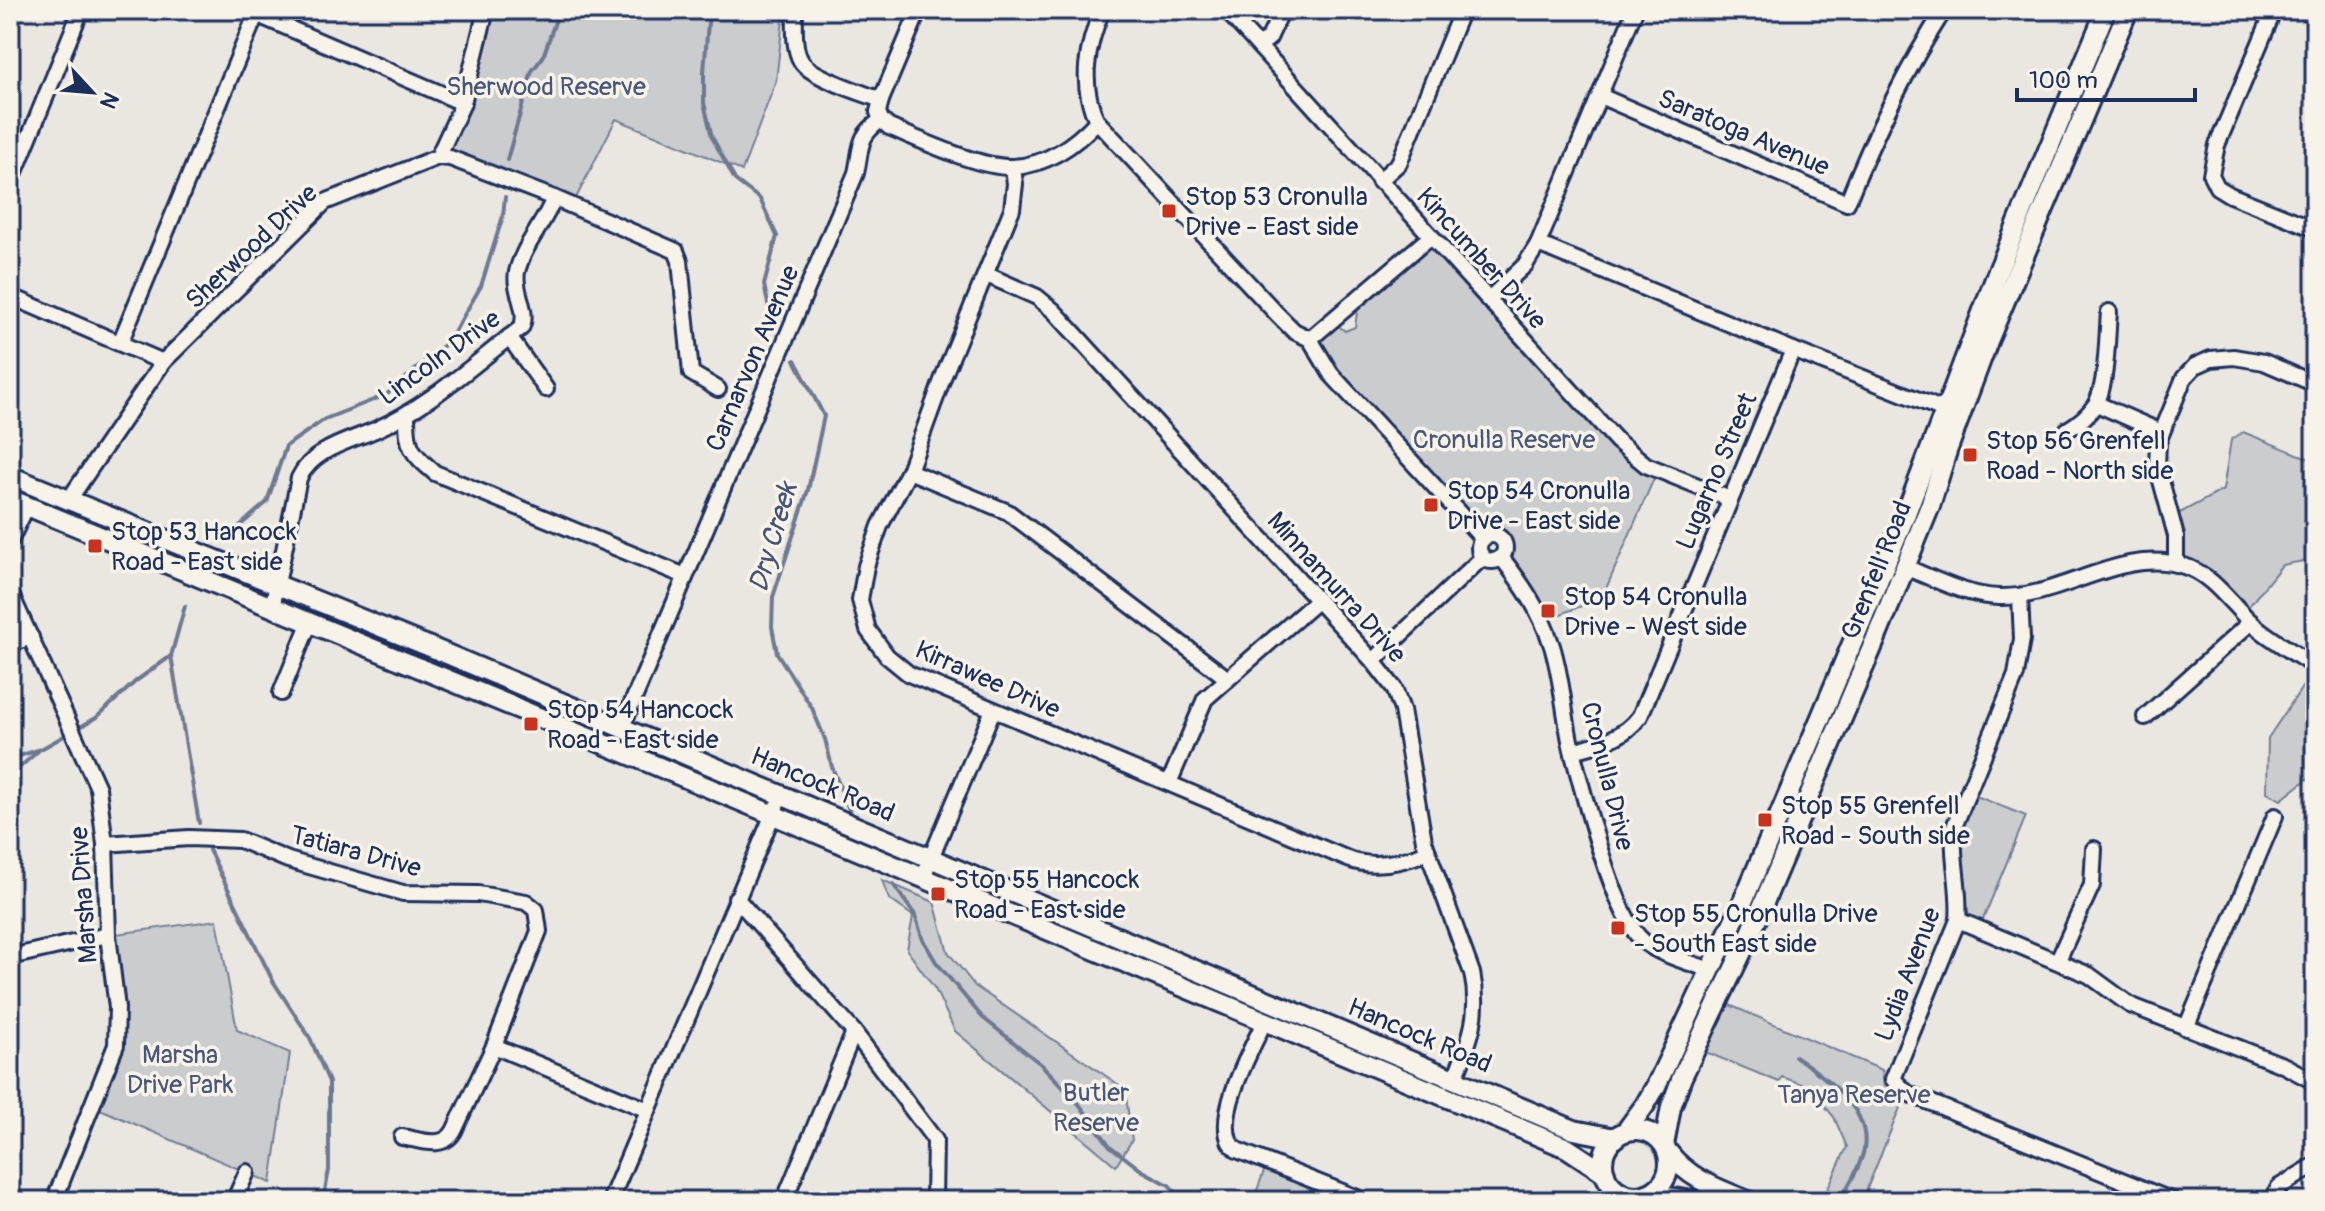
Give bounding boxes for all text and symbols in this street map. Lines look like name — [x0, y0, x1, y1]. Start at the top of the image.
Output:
north arrow — [52, 52, 132, 132]
scale bar — [2017, 52, 2195, 102]
text: 100 m — [2029, 66, 2098, 95]
park label: Sherwood Reserve — [446, 71, 646, 103]
street label: Saratoga Avenue — [1653, 82, 1834, 183]
text: N — [93, 88, 125, 113]
street label: Sherwood Drive — [179, 177, 324, 316]
place label: Stop 53 Cronulla Drive - East side — [1185, 181, 1368, 243]
street label: Kincumber Drive — [1409, 181, 1553, 336]
marker: Stop 53 Cronulla Drive - East side — [1160, 202, 1178, 220]
street label: Carnarvon Avenue — [699, 260, 807, 456]
street label: Lincoln Drive — [372, 303, 507, 413]
street label: Lugarno Street — [1669, 388, 1765, 555]
park label: Cronulla Reserve — [1413, 424, 1595, 456]
place label: Stop 56 Grenfell Road - North side — [1986, 425, 2174, 487]
marker: Stop 56 Grenfell Road - North side — [1961, 446, 1979, 464]
place label: Stop 54 Cronulla Drive - East side — [1447, 475, 1630, 537]
water label: Dry Creek — [741, 477, 806, 596]
marker: Stop 54 Cronulla Drive - East side — [1422, 496, 1440, 514]
street label: Grenfell Road — [1835, 496, 1919, 644]
street label: Minnamurra Drive — [1260, 505, 1413, 670]
place label: Stop 53 Hancock Road - East side — [111, 516, 297, 578]
marker: Stop 53 Hancock Road - East side — [86, 537, 104, 555]
place label: Stop 54 Cronulla Drive - West side — [1564, 581, 1747, 643]
marker: Stop 54 Cronulla Drive - West side — [1539, 602, 1557, 620]
street label: Kirrawee Drive — [910, 634, 1065, 726]
place label: Stop 54 Hancock Road - East side — [547, 694, 733, 756]
street label: Cronulla Drive — [1573, 699, 1641, 854]
marker: Stop 54 Hancock Road - East side — [522, 715, 540, 733]
street label: Hancock Road — [746, 740, 899, 830]
place label: Stop 55 Grenfell Road - South side — [1781, 790, 1970, 852]
marker: Stop 55 Grenfell Road - South side — [1756, 811, 1774, 829]
street label: Tatiara Drive — [287, 819, 425, 885]
street label: Marsha Drive — [63, 825, 105, 964]
place label: Stop 55 Hancock Road - East side — [954, 864, 1139, 926]
marker: Stop 55 Hancock Road - East side — [929, 885, 947, 903]
place label: Stop 55 Cronulla Drive - South East side — [1634, 898, 1878, 960]
street label: Lydia Avenue — [1868, 903, 1948, 1046]
marker: Stop 55 Cronulla Drive - South East side — [1609, 919, 1627, 937]
street label: Hancock Road — [1343, 991, 1496, 1081]
park label: Marsha Drive Park — [127, 1039, 233, 1101]
park label: Butler Reserve — [1053, 1077, 1139, 1139]
park label: Tanya Reserve — [1777, 1079, 1931, 1111]

